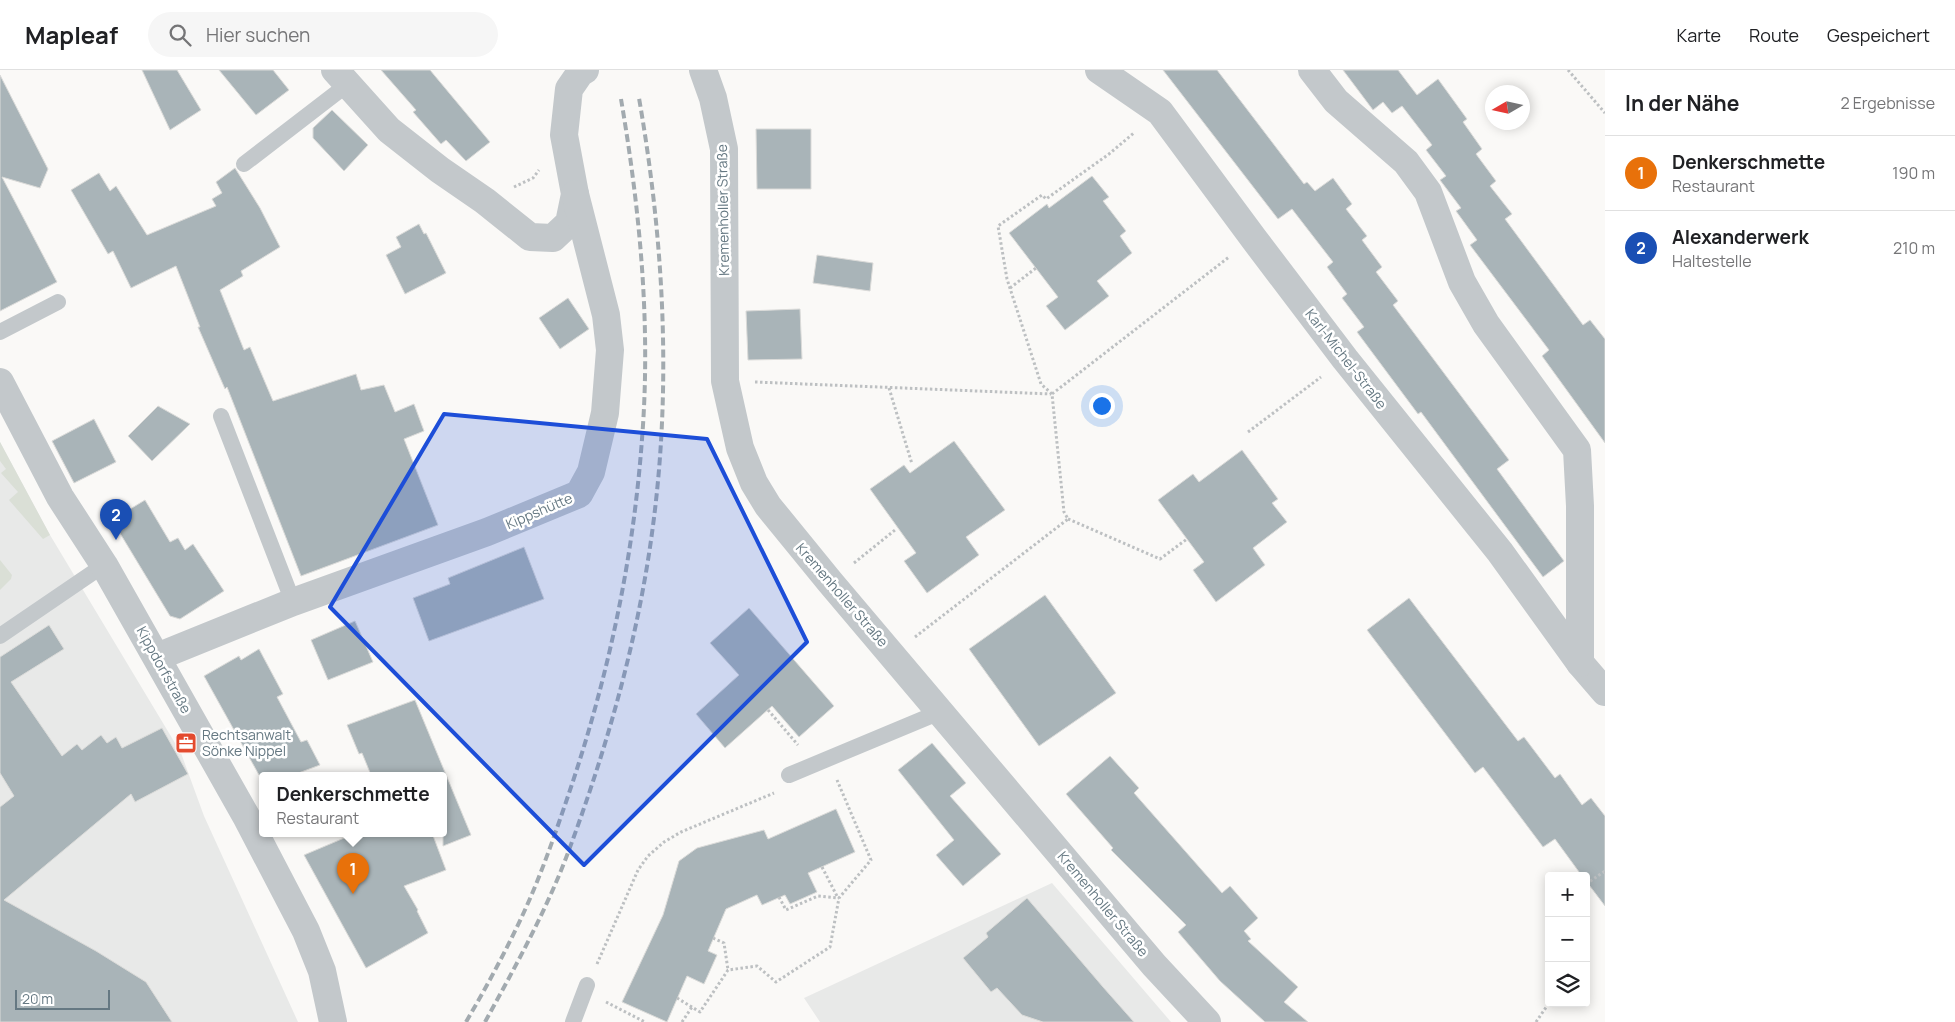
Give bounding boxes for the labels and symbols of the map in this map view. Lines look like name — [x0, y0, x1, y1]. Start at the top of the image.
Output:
north arrow — [1485, 85, 1530, 130]
street label: Kremenholler Straße — [712, 144, 733, 276]
street label: Karl-Michel-Straße — [1301, 305, 1391, 413]
your location — [1089, 393, 1115, 419]
street label: Kippshütte — [503, 488, 575, 533]
pin: 2 — [100, 499, 132, 540]
street label: Kremenholler Straße — [792, 539, 893, 651]
street label: Kippdorfstraße — [133, 623, 196, 717]
place label: Rechtsanwalt Sönke Nippel — [202, 725, 291, 760]
office icon: Rechtsanwalt Sönke Nippel — [174, 731, 198, 755]
street label: Kremenholler Straße — [1054, 847, 1153, 960]
pin: 1 — [337, 853, 369, 894]
scale bar — [15, 987, 110, 1010]

